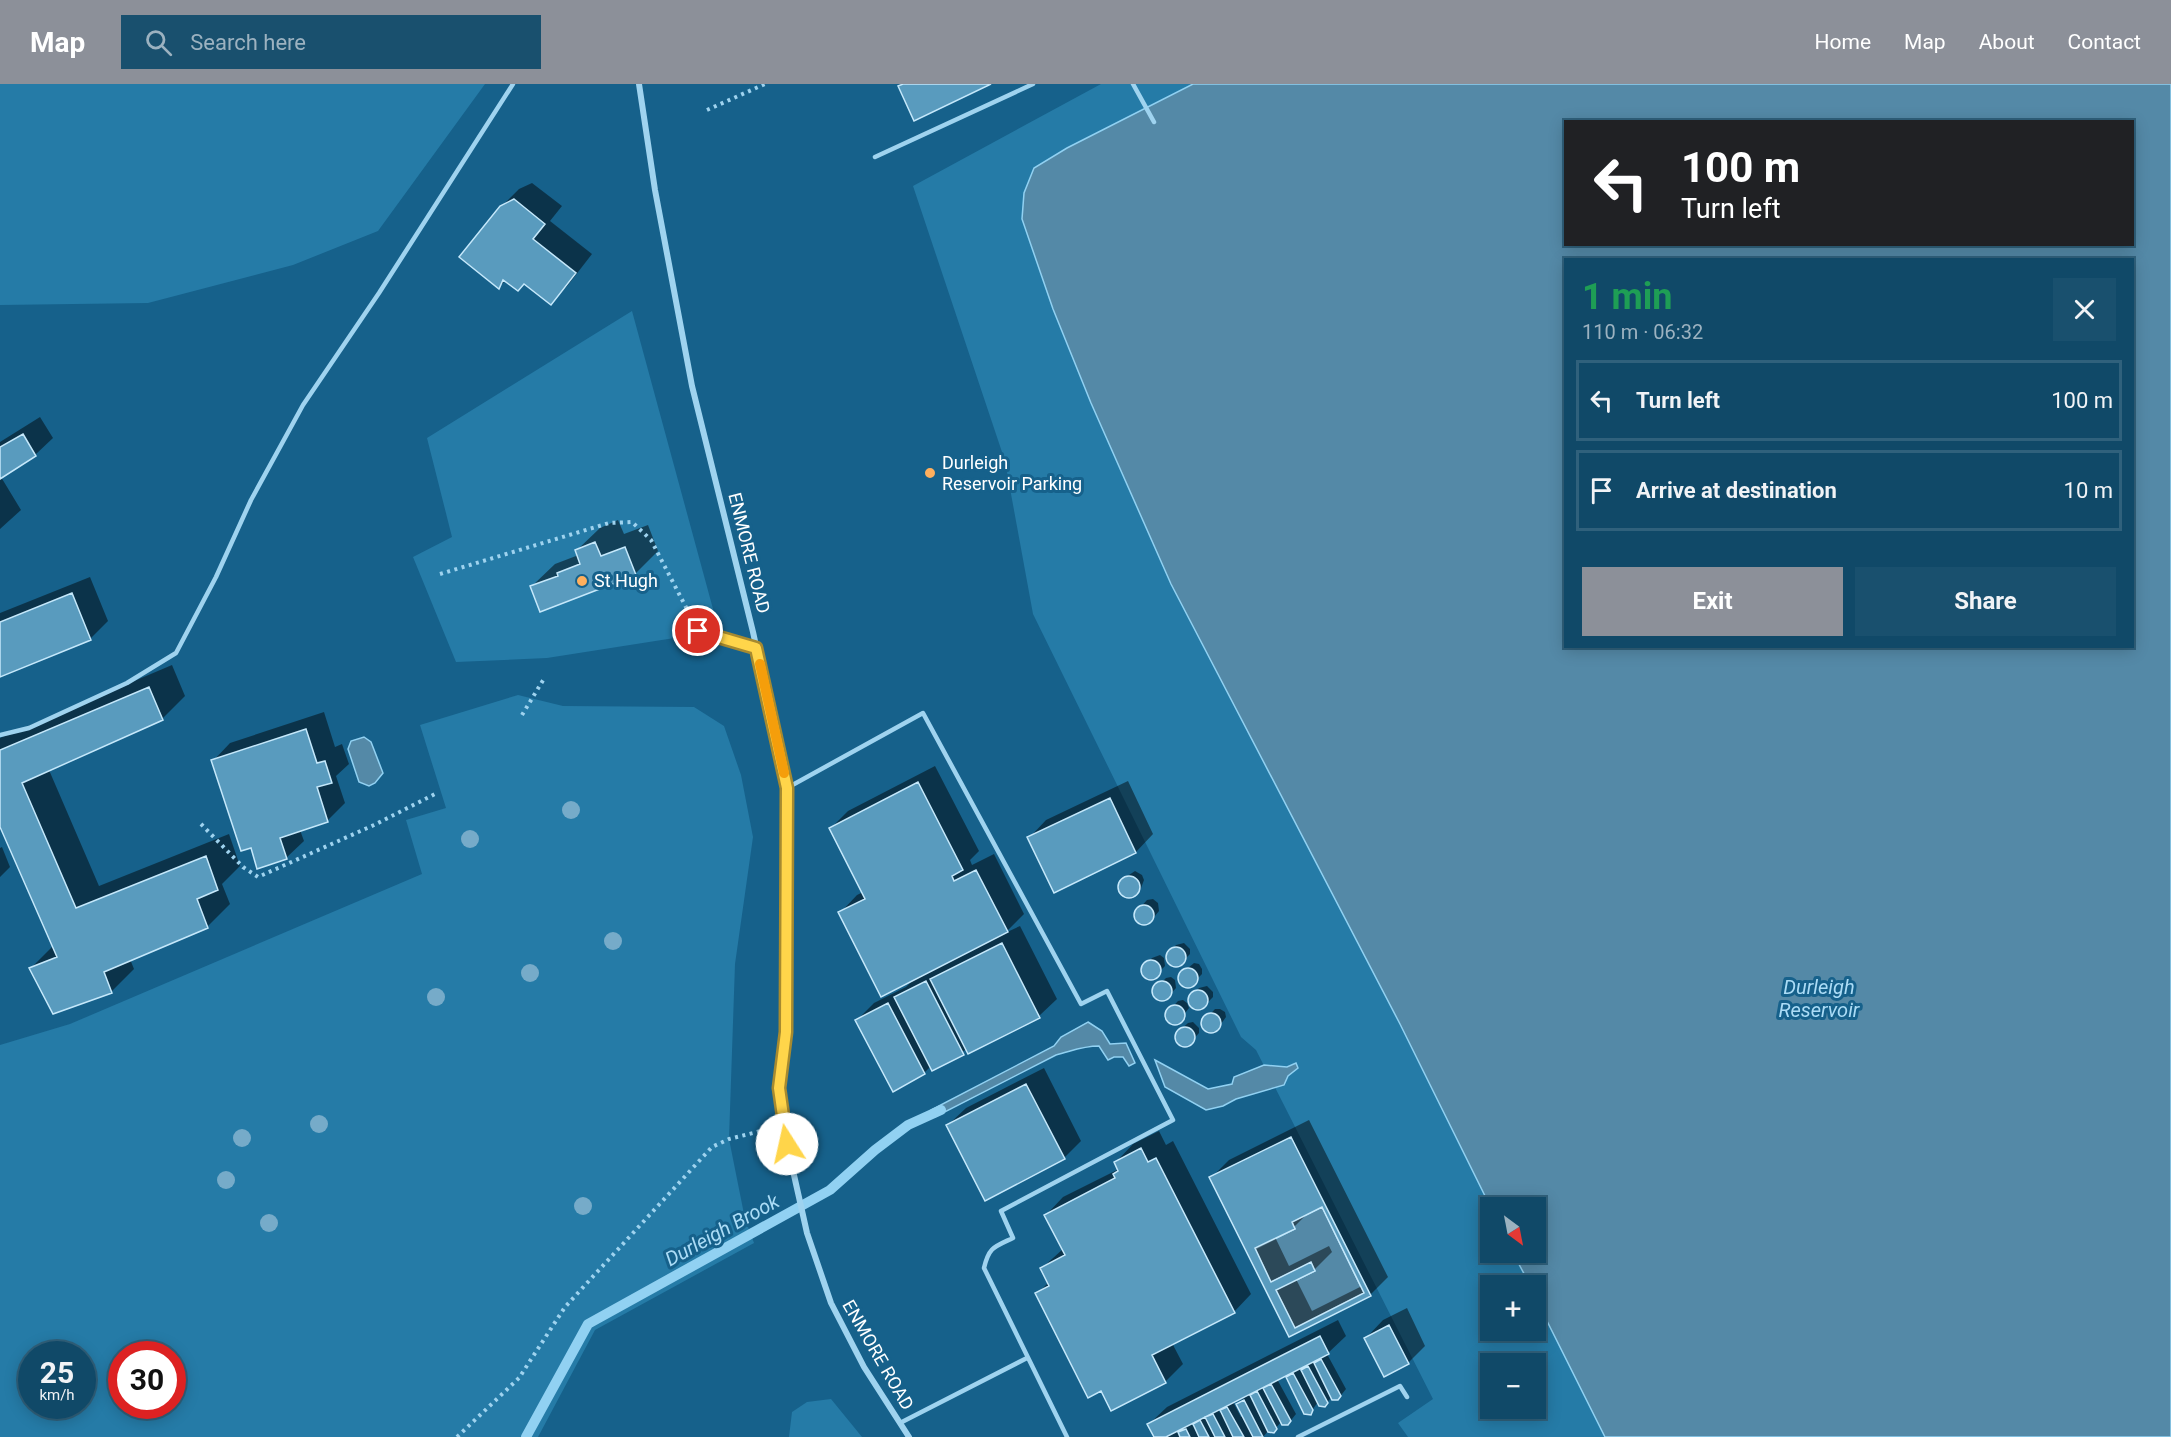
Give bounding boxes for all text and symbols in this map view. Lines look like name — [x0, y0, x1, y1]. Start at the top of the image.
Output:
search box — [121, 15, 541, 69]
text: Map — [30, 26, 85, 59]
icon: search — [142, 26, 175, 59]
text: Search here — [190, 30, 306, 55]
text: Home — [1815, 30, 1871, 54]
text: Map — [1904, 30, 1946, 54]
text: About — [1979, 30, 2035, 54]
text: Contact — [2068, 30, 2141, 54]
text: 100 m — [1681, 143, 1800, 192]
icon: left — [1582, 144, 1660, 222]
text: Turn left — [1681, 193, 1781, 225]
text: 1 min — [1582, 276, 1673, 318]
button: close — [2053, 278, 2116, 341]
text: 110 m · 06:32 — [1582, 320, 1703, 344]
icon: left — [1585, 384, 1618, 417]
text: Turn left — [1636, 388, 1720, 413]
text: 100 m — [2051, 388, 2113, 413]
place label: Durleigh Reservoir Parking — [942, 452, 1082, 494]
marker: Durleigh Reservoir Parking — [923, 466, 937, 480]
icon: arrive — [1585, 474, 1618, 507]
text: Arrive at destination — [1636, 478, 1837, 503]
text: 10 m — [2064, 478, 2113, 503]
street label: ENMORE ROAD — [724, 490, 775, 615]
button: Exit — [1582, 567, 1843, 636]
button: Share — [1855, 567, 2116, 636]
place label: St Hugh — [594, 570, 658, 591]
marker: St Hugh — [575, 574, 589, 588]
pin — [672, 605, 723, 656]
icon: arrive — [681, 614, 714, 647]
water label: Durleigh Reservoir — [1779, 975, 1861, 1022]
position arrow — [755, 1112, 819, 1176]
water label: Durleigh Brook — [661, 1188, 784, 1271]
north arrow — [1480, 1197, 1546, 1263]
map controls — [1480, 1197, 1546, 1419]
button: + — [1480, 1275, 1546, 1341]
street label: ENMORE ROAD — [838, 1296, 918, 1414]
speed limit sign: 30 — [108, 1341, 186, 1419]
button: − — [1480, 1353, 1546, 1419]
text: 25 — [40, 1355, 74, 1390]
text: km/h — [39, 1386, 75, 1404]

